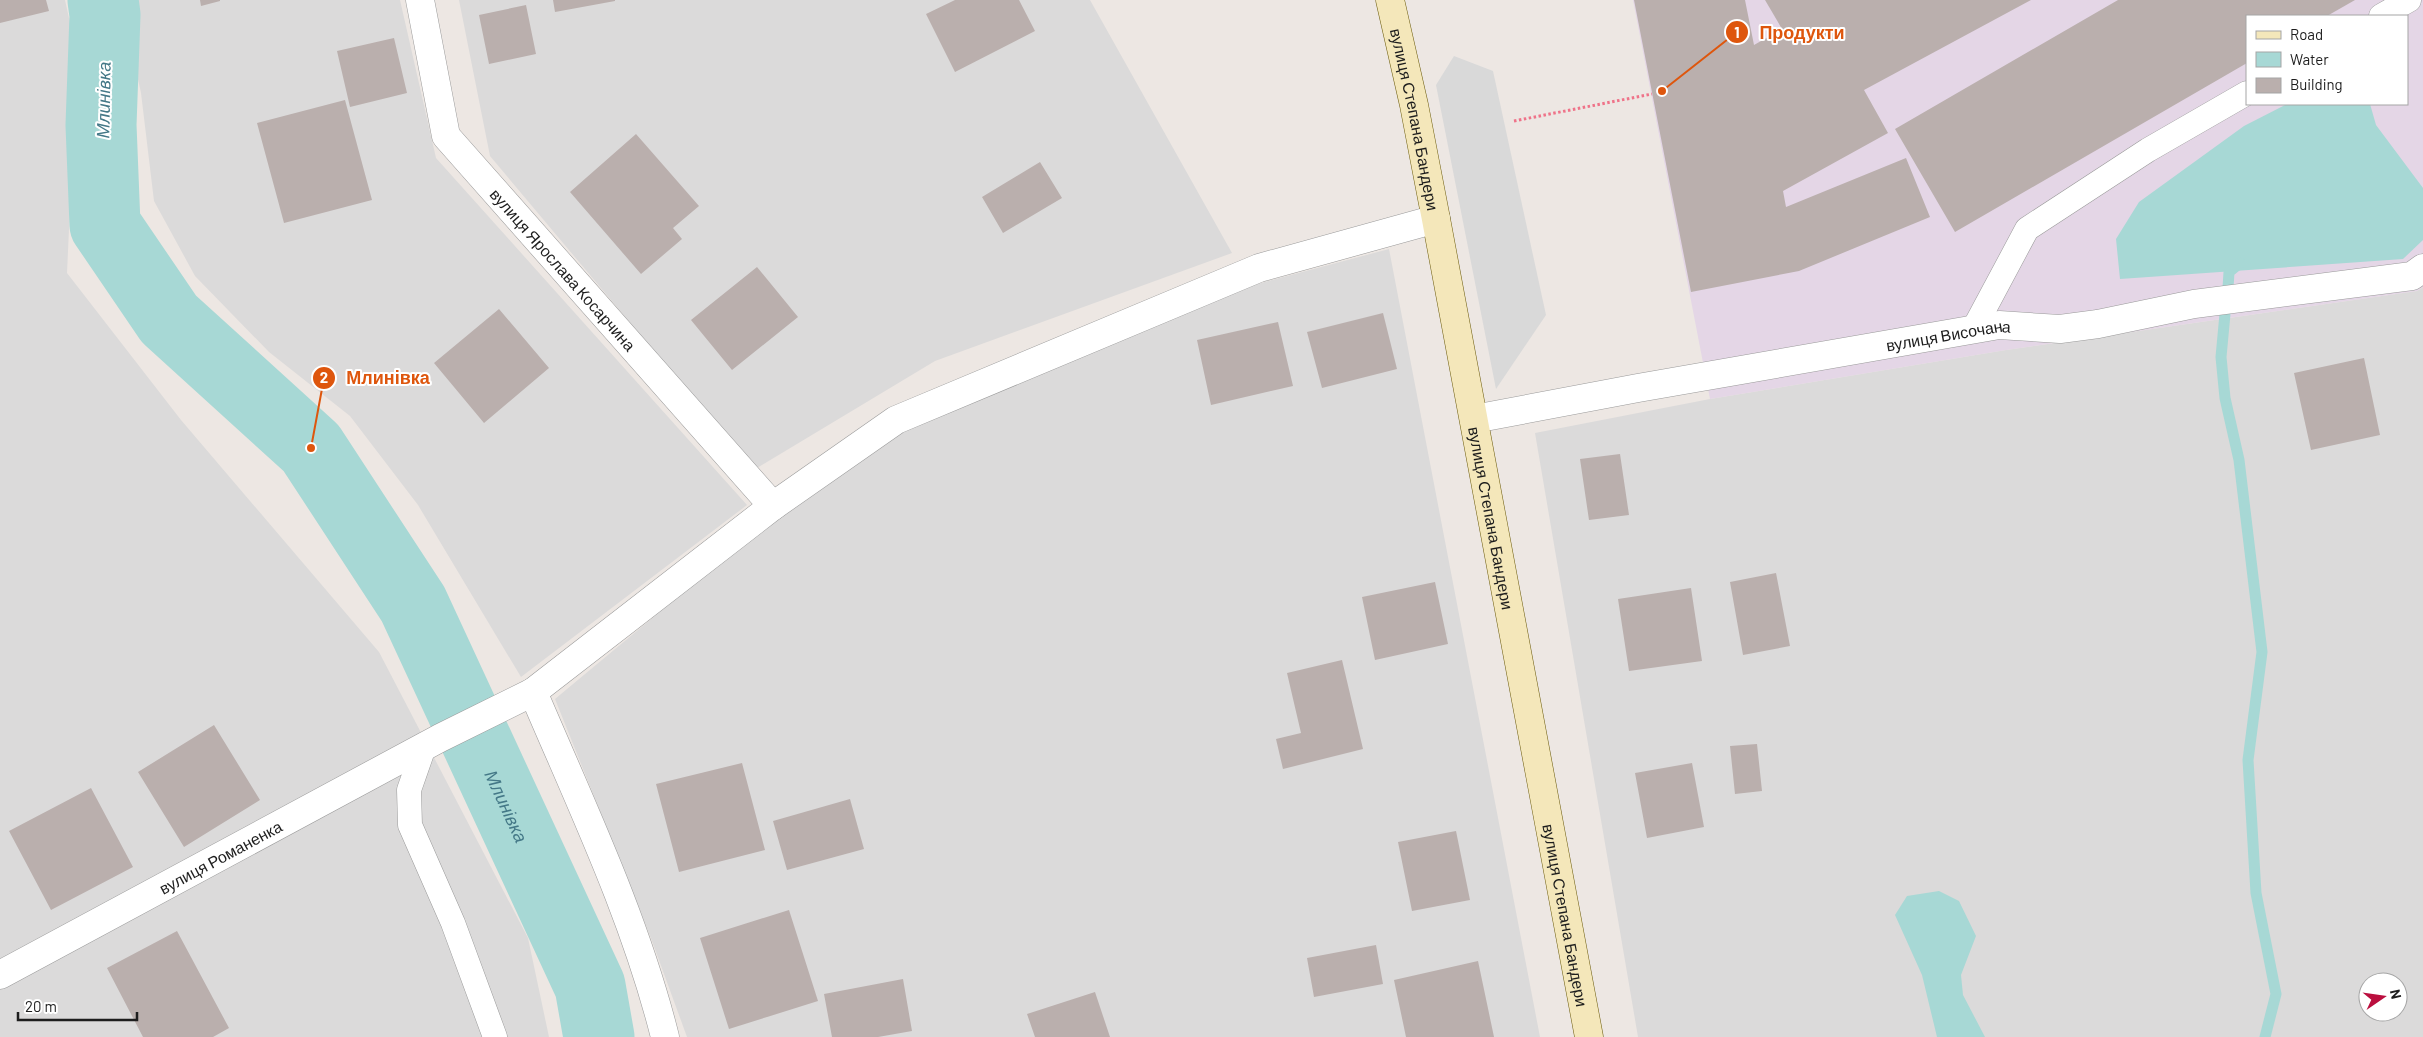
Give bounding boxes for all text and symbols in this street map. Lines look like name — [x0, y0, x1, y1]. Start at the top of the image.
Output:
legend — [2246, 15, 2408, 105]
callout: Продукти — [1724, 16, 1855, 49]
text: Продукти — [1759, 21, 1845, 43]
text: 1 — [1734, 23, 1740, 41]
text: Road — [2290, 25, 2323, 43]
street label: вулиця Степана Бандери — [1387, 26, 1444, 212]
text: Water — [2290, 50, 2329, 68]
water label: Млинівка — [91, 61, 115, 139]
text: Building — [2290, 75, 2343, 93]
street label: вулиця Ярослава Косарчина — [487, 184, 640, 354]
street label: вулиця Височана — [1884, 315, 2012, 354]
callout: Млинівка — [312, 361, 440, 394]
text: Млинівка — [346, 366, 431, 388]
text: 2 — [320, 368, 328, 386]
street label: вулиця Степана Бандери — [1466, 425, 1518, 611]
water label: Млинівка — [480, 767, 533, 846]
street label: вулиця Романенка — [155, 816, 285, 897]
street label: вулиця Степана Бандери — [1540, 822, 1593, 1008]
north arrow — [2358, 972, 2408, 1022]
text: N — [2387, 988, 2405, 1000]
scale bar — [18, 990, 136, 1022]
text: 20 m — [25, 997, 57, 1015]

